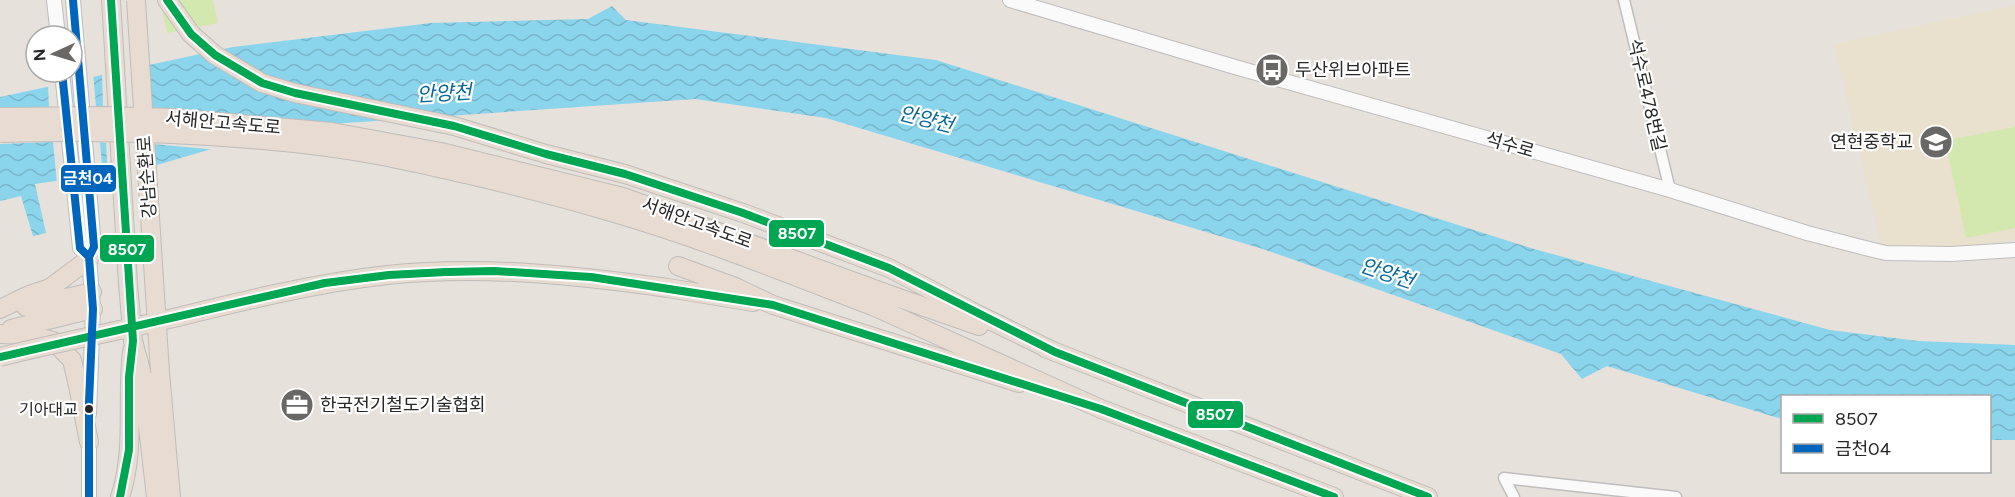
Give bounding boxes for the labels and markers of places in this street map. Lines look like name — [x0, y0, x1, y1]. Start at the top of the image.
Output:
bus stop icon: 두산위브아파트 — [1254, 52, 1290, 88]
place label: 두산위브아파트 — [1295, 59, 1411, 81]
school or university icon: 연현중학교 — [1918, 124, 1954, 160]
place label: 연현중학교 — [1830, 131, 1913, 153]
office icon: 한국전기철도기술협회 — [279, 387, 315, 423]
place label: 한국전기철도기술협회 — [320, 394, 486, 416]
place label: 기아대교 — [19, 400, 78, 419]
marker: 기아대교 — [83, 403, 95, 415]

